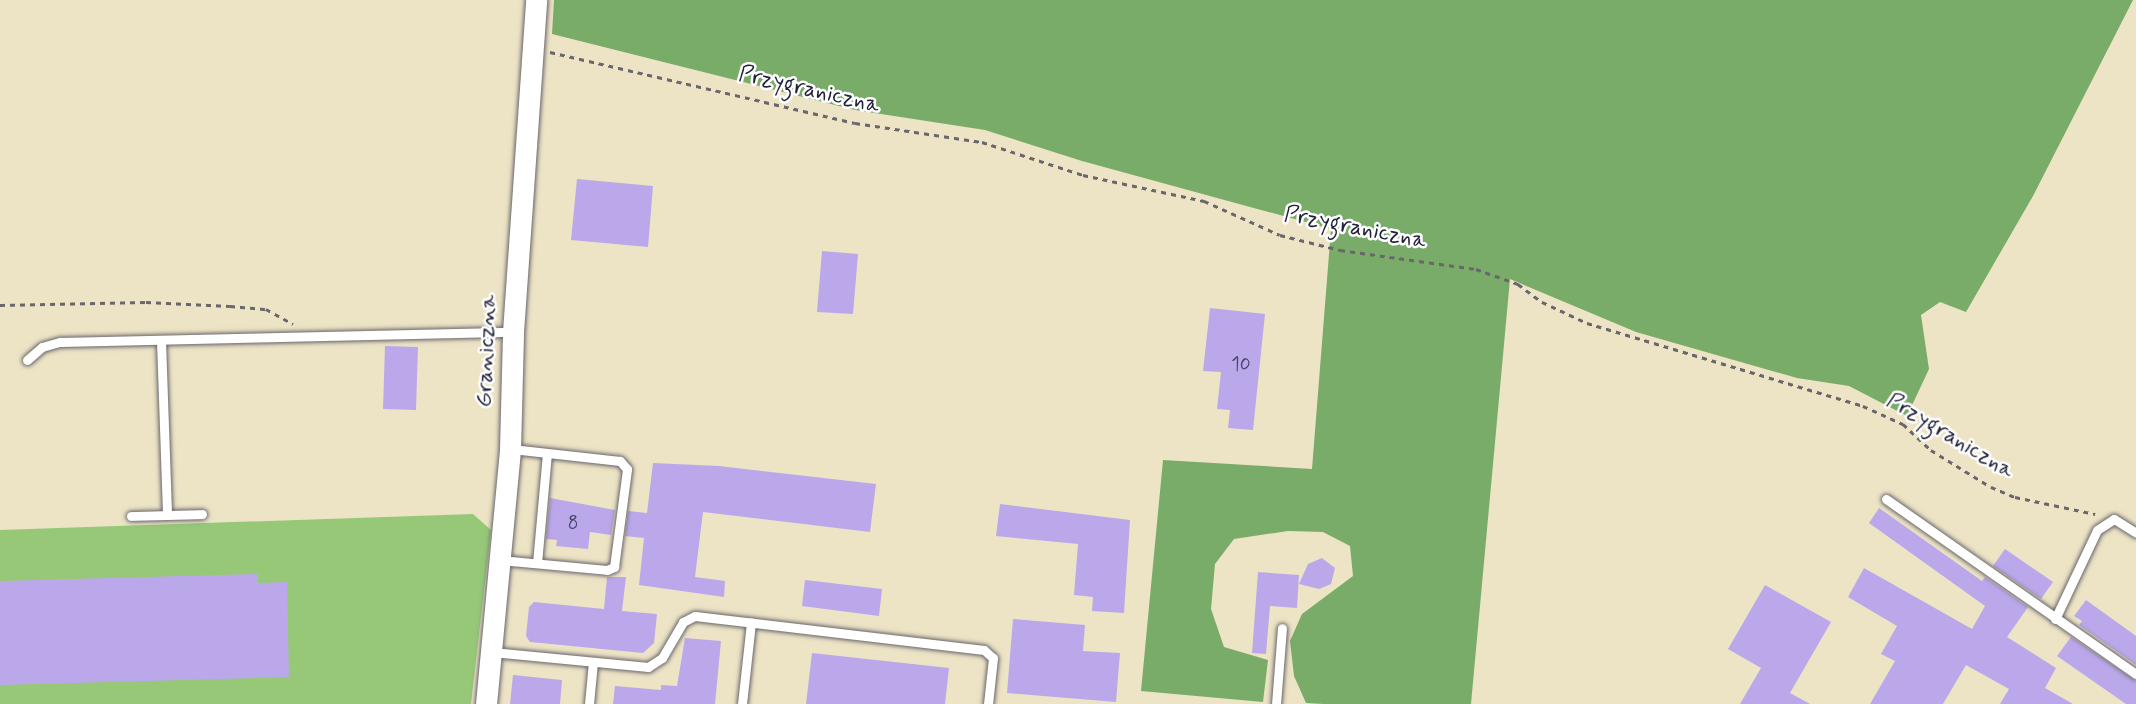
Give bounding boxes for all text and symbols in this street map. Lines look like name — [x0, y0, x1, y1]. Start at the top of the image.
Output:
street label: Przygraniczna — [736, 60, 882, 120]
street label: Przygraniczna — [1282, 201, 1428, 255]
street label: Graniczna — [471, 294, 503, 408]
house number: 10 — [1231, 354, 1251, 376]
street label: Przygraniczna — [1881, 387, 2019, 485]
house number: 8 — [568, 513, 578, 535]

